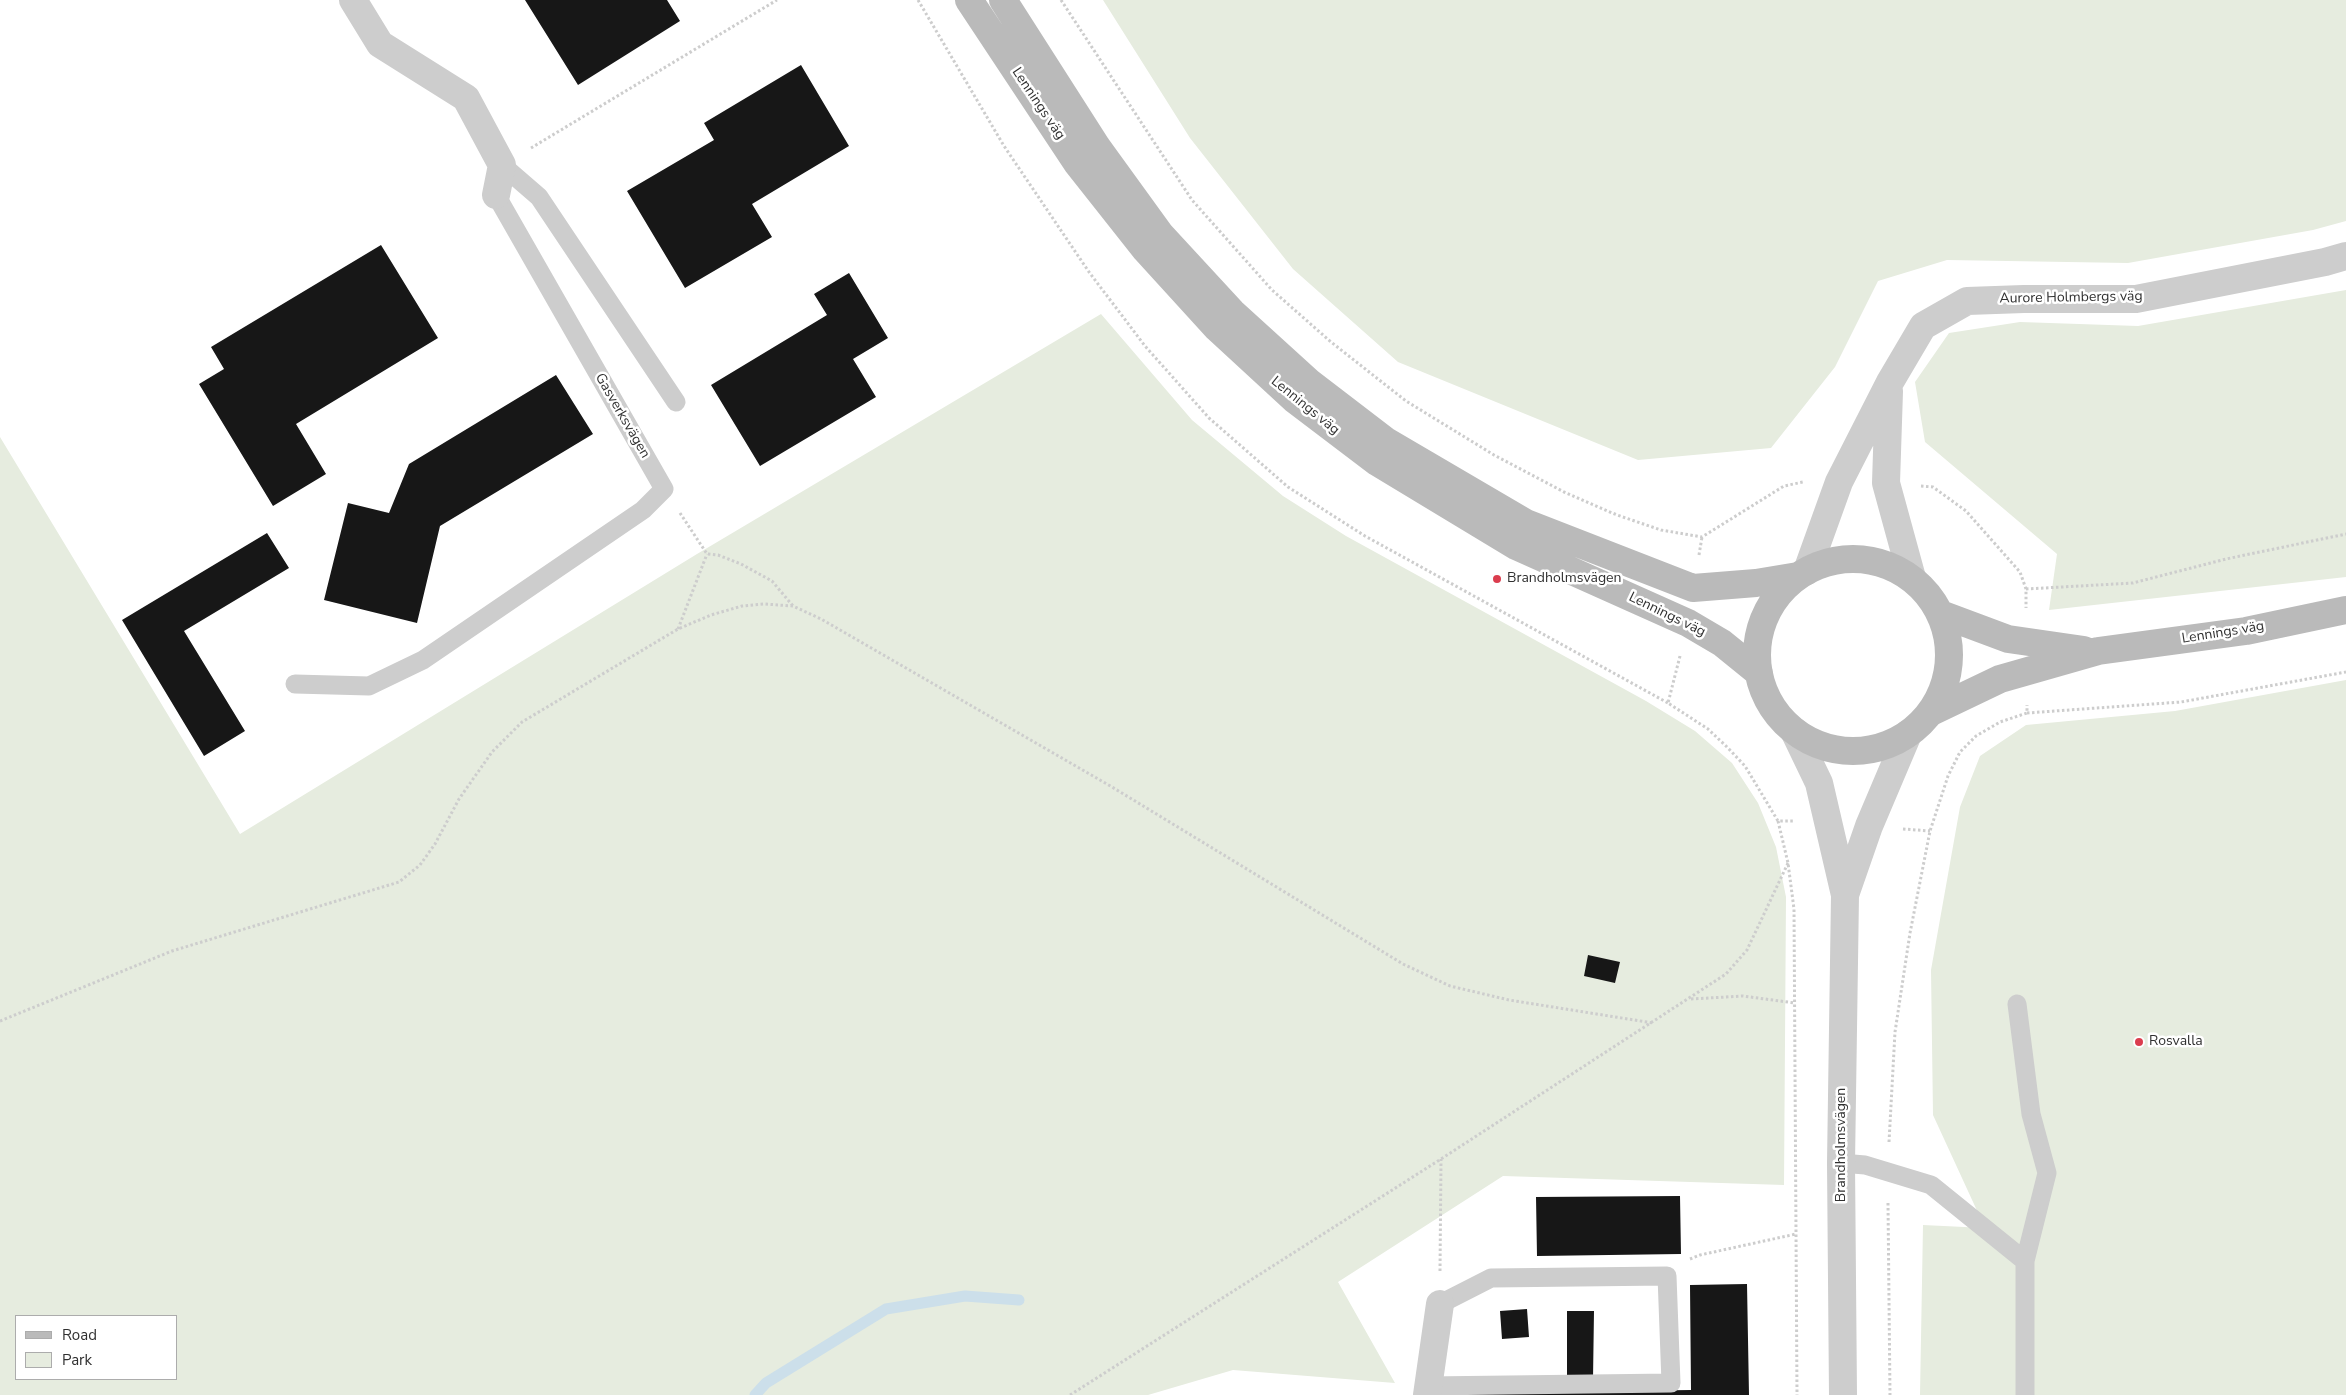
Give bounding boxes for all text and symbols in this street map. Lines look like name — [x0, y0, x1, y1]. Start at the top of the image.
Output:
street label: Lennings väg — [1008, 65, 1068, 143]
street label: Aurore Holmbergs väg — [1999, 288, 2143, 308]
street label: Gasverksvägen — [591, 371, 653, 461]
street label: Lennings väg — [1267, 373, 1343, 439]
place label: Brandholmsvägen — [1507, 571, 1621, 587]
marker: Brandholmsvägen — [1491, 573, 1503, 585]
street label: Lennings väg — [1626, 589, 1708, 641]
street label: Lennings väg — [2181, 618, 2265, 648]
place label: Rosvalla — [2149, 1034, 2203, 1050]
marker: Rosvalla — [2133, 1036, 2145, 1048]
street label: Brandholmsvägen — [1834, 1088, 1850, 1202]
legend — [15, 1315, 178, 1380]
text: Road — [62, 1325, 97, 1345]
text: Park — [62, 1350, 92, 1370]

